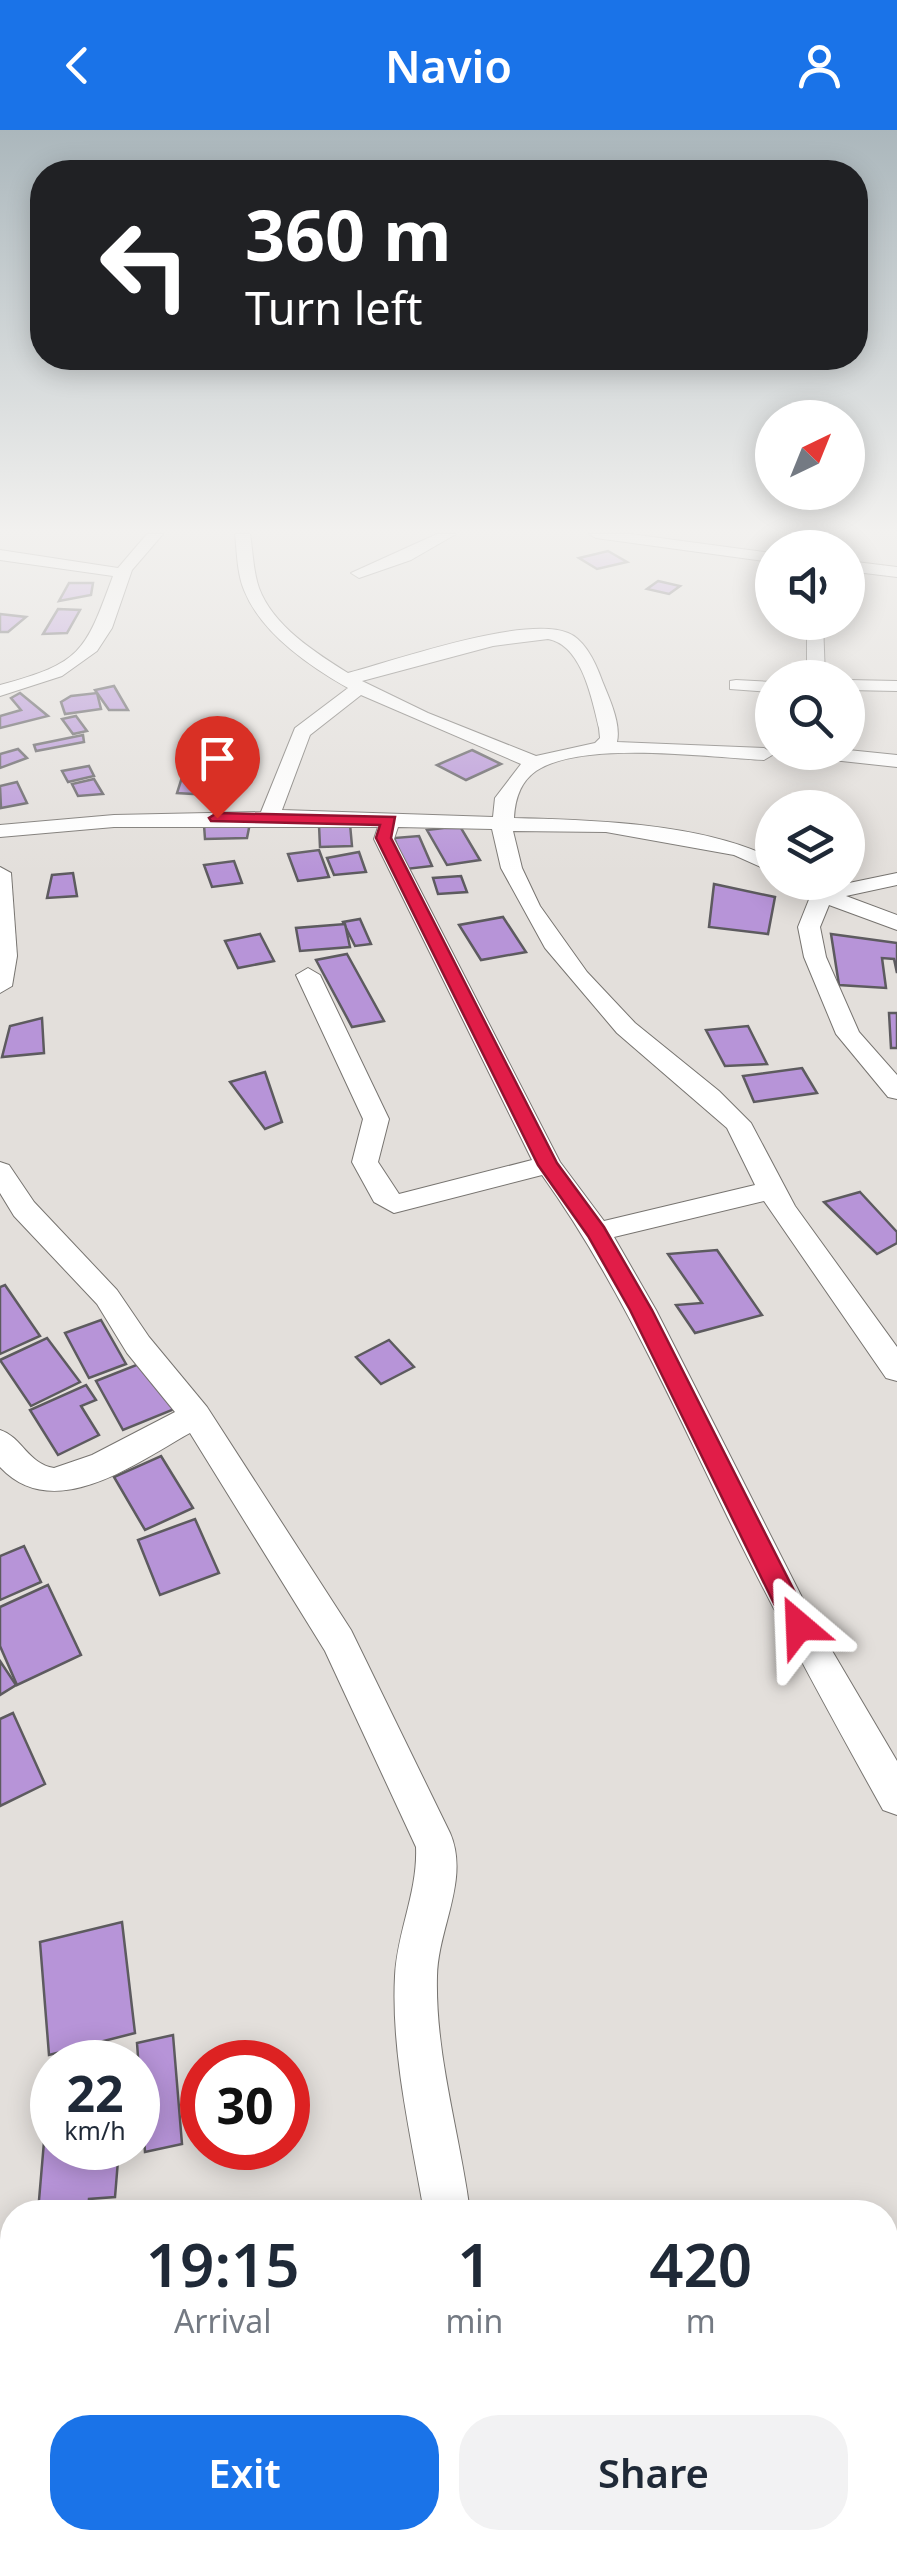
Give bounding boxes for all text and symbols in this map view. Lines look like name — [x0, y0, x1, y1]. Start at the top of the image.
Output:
text: Navio — [385, 35, 512, 96]
icon: back — [50, 38, 105, 93]
icon: person — [792, 38, 847, 93]
text: 360 m — [245, 186, 452, 282]
icon: left — [80, 200, 210, 330]
text: Turn left — [245, 277, 422, 338]
north arrow — [755, 400, 865, 510]
map controls — [755, 400, 865, 900]
button: sound — [755, 530, 865, 640]
button: search — [755, 660, 865, 770]
pin — [175, 716, 260, 819]
icon: arrive — [190, 731, 245, 786]
button: layers — [755, 790, 865, 900]
position arrow — [747, 1574, 851, 1678]
speed limit sign: 30 — [180, 2040, 310, 2170]
text: 22 — [66, 2059, 124, 2127]
text: km/h — [64, 2113, 126, 2147]
text: 19:15 — [146, 2223, 300, 2305]
text: 1 — [457, 2223, 492, 2305]
text: 420 — [649, 2223, 752, 2305]
text: Arrival — [174, 2299, 272, 2342]
text: min — [445, 2299, 503, 2342]
text: m — [686, 2299, 716, 2342]
button: Exit — [50, 2415, 439, 2530]
button: Share — [459, 2415, 848, 2530]

